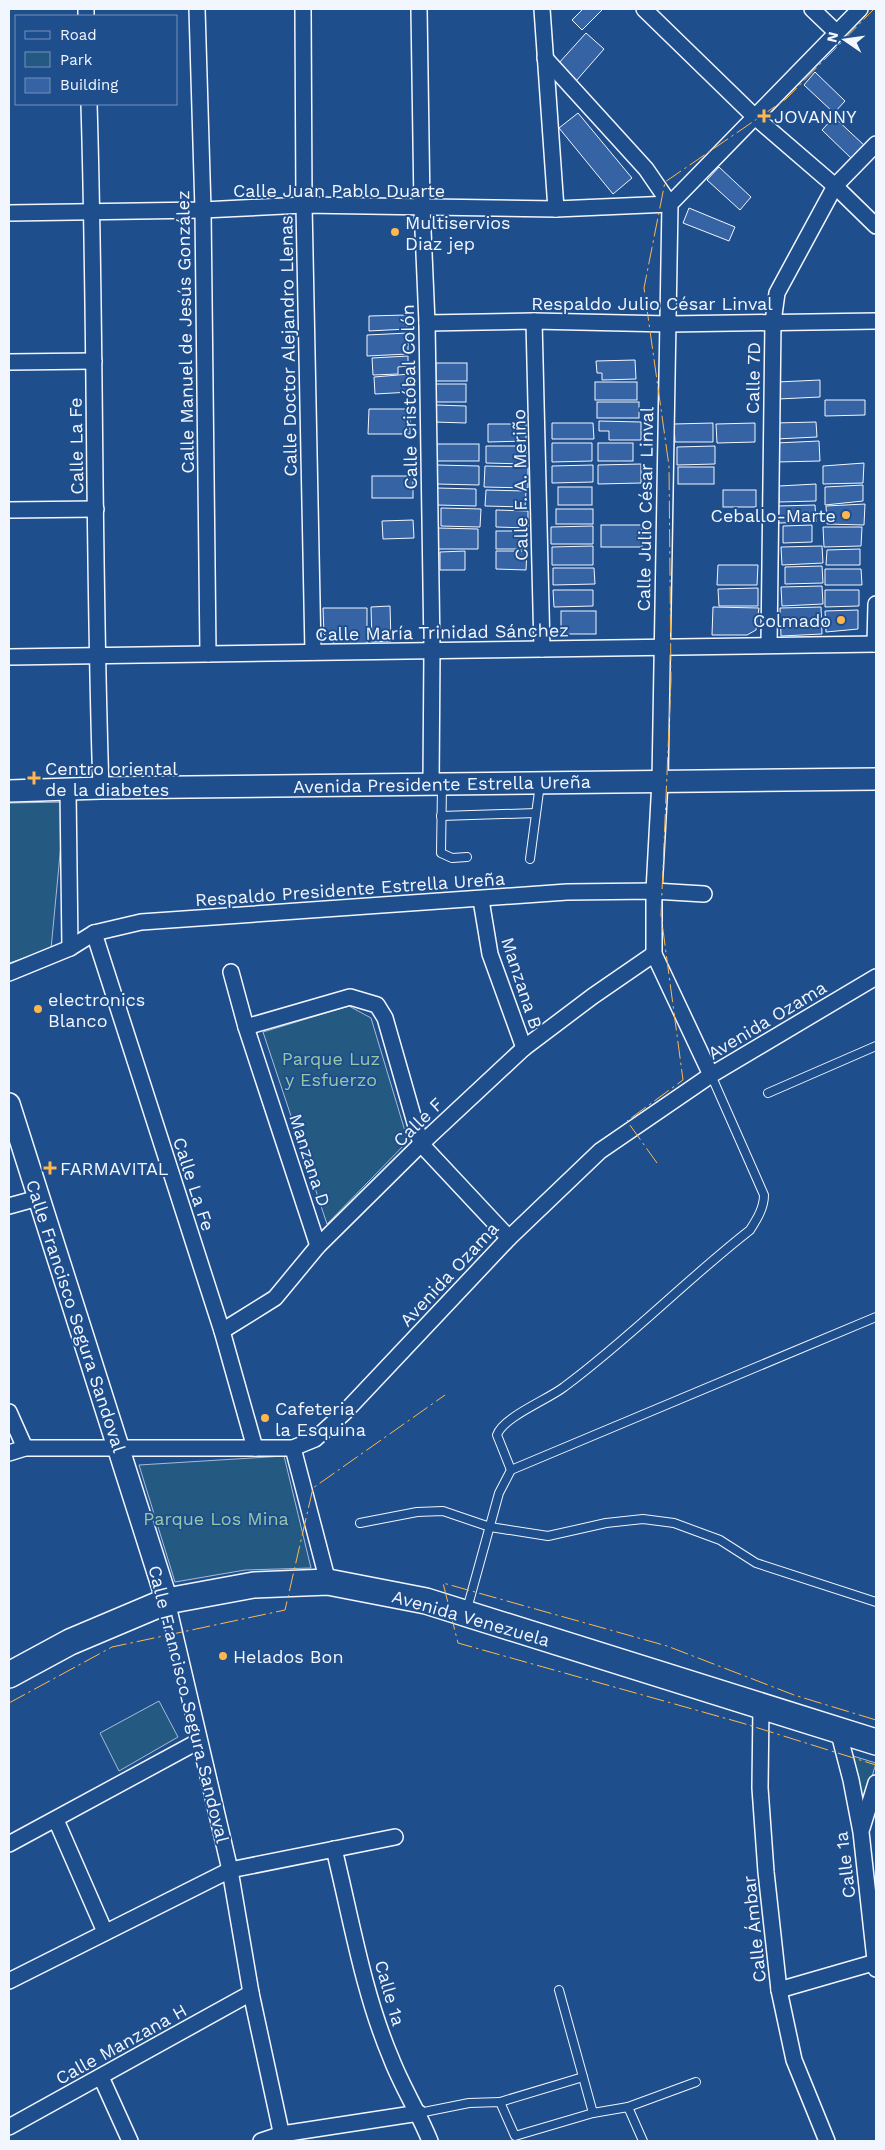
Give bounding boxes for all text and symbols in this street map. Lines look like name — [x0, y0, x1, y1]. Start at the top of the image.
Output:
legend — [15, 15, 178, 105]
north arrow — [820, 15, 870, 65]
text: Road — [60, 26, 97, 44]
text: N — [823, 30, 841, 44]
text: Park — [60, 51, 93, 69]
text: Building — [60, 76, 118, 94]
place label: JOVANNY — [774, 106, 857, 127]
marker: JOVANNY — [758, 110, 770, 122]
street label: Calle Juan Pablo Duarte — [233, 180, 445, 201]
street label: Calle Manuel de Jesús González — [172, 190, 198, 474]
place label: Multiservios Diaz jep — [405, 212, 510, 254]
street label: Calle Doctor Alejandro Llenas — [275, 215, 301, 477]
marker: Multiservios Diaz jep — [389, 226, 401, 238]
street label: Respaldo Julio César Linval — [531, 293, 773, 314]
street label: Calle Cristóbal Colón — [397, 304, 421, 490]
street label: Calle 7D — [742, 342, 764, 414]
street label: Calle La Fe — [65, 397, 87, 495]
street label: Calle Julio César Linval — [633, 406, 657, 612]
street label: Calle F. A. Meriño — [508, 409, 532, 561]
place label: Ceballo-Marte — [711, 505, 836, 526]
marker: Ceballo-Marte — [840, 509, 852, 521]
place label: Colmado — [753, 610, 831, 631]
marker: Colmado — [835, 614, 847, 626]
street label: Calle María Trinidad Sánchez — [315, 619, 569, 645]
place label: Centro oriental de la diabetes — [45, 758, 178, 800]
marker: Centro oriental de la diabetes — [27, 771, 41, 785]
street label: Avenida Presidente Estrella Ureña — [293, 771, 591, 797]
street label: Respaldo Presidente Estrella Ureña — [194, 868, 506, 910]
street label: Manzana B — [497, 934, 547, 1032]
street label: Avenida Ozama — [704, 976, 830, 1064]
place label: electronics Blanco — [48, 989, 145, 1031]
marker: electronics Blanco — [32, 1003, 44, 1015]
park label: Parque Luz y Esfuerzo — [282, 1048, 380, 1090]
street label: Calle F — [389, 1093, 447, 1151]
street label: Manzana D — [285, 1111, 335, 1209]
street label: Calle La Fe — [169, 1135, 219, 1233]
place label: FARMAVITAL — [60, 1158, 169, 1179]
marker: FARMAVITAL — [44, 1162, 56, 1174]
street label: Calle Francisco Segura Sandoval — [22, 1177, 130, 1455]
street label: Avenida Ozama — [395, 1218, 503, 1330]
place label: Cafeteria la Esquina — [275, 1398, 366, 1440]
marker: Cafeteria la Esquina — [259, 1412, 271, 1424]
park label: Parque Los Mina — [143, 1508, 289, 1529]
street label: Calle Francisco Segura Sandoval — [144, 1563, 234, 1845]
street label: Avenida Venezuela — [390, 1585, 552, 1651]
place label: Helados Bon — [233, 1646, 344, 1667]
marker: Helados Bon — [217, 1650, 229, 1662]
street label: Calle 1a — [830, 1831, 860, 1899]
street label: Calle Ámbar — [738, 1875, 770, 1983]
street label: Calle 1a — [371, 1958, 409, 2028]
street label: Calle Manzana H — [52, 1999, 190, 2089]

